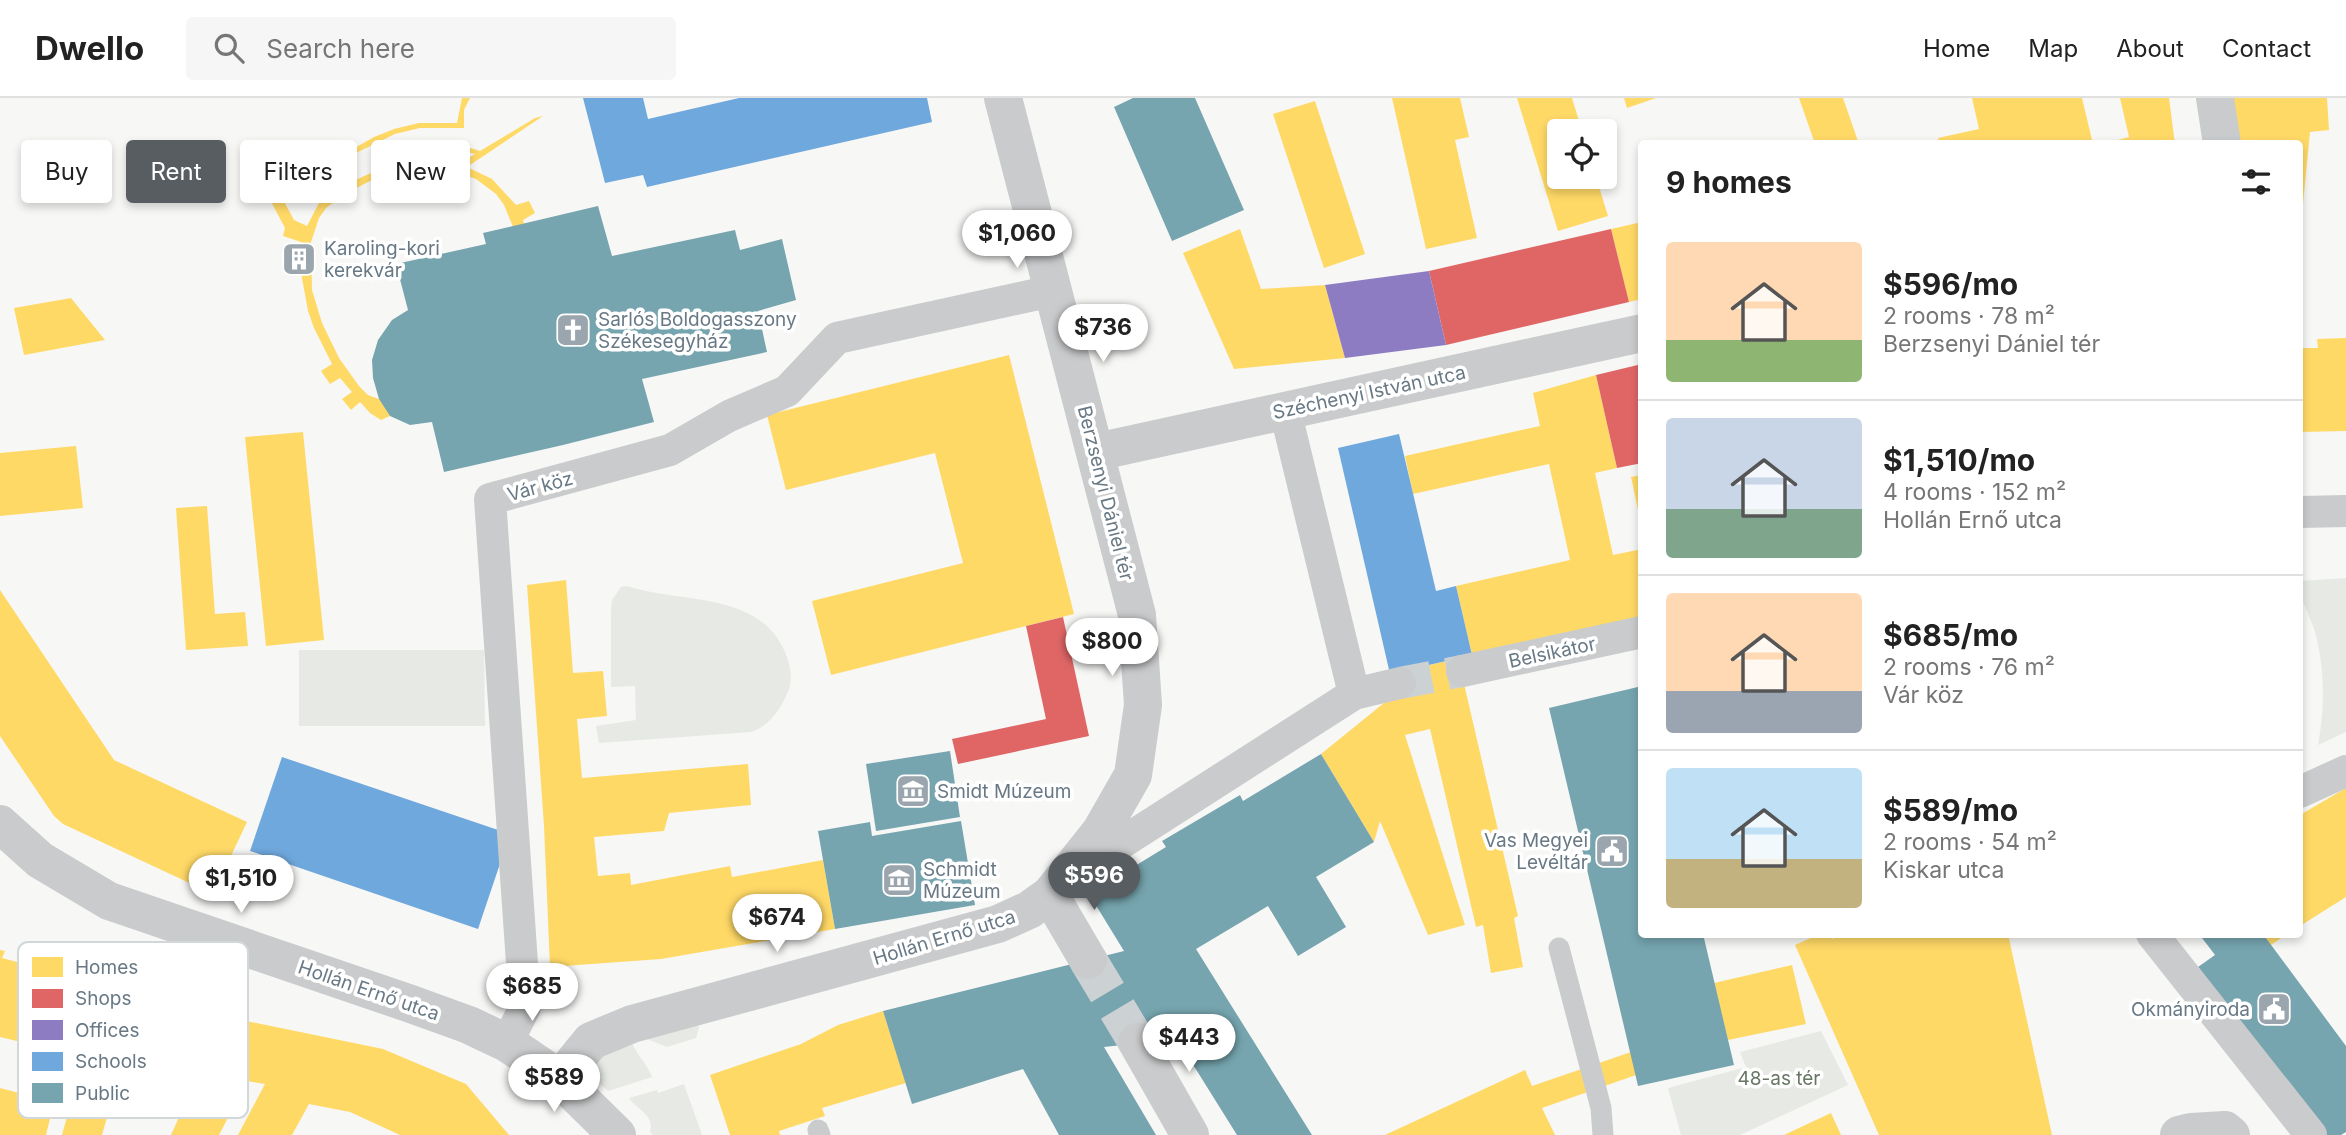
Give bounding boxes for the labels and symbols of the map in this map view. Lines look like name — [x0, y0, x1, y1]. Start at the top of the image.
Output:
pin: $1,060 — [960, 211, 1074, 270]
place label: Karoling-kori kerekvár — [324, 237, 440, 282]
building icon: Karoling-kori kerekvár — [280, 240, 318, 278]
pin: $736 — [1062, 304, 1144, 364]
place label: Sarlós Boldogasszony Székesegyház — [598, 308, 797, 353]
church icon: Sarlós Boldogasszony Székesegyház — [554, 311, 592, 349]
street label: Széchenyi István utca — [1270, 361, 1468, 424]
street label: Berzsenyi Dániel tér — [1073, 403, 1138, 583]
street label: Vár köz — [505, 467, 575, 506]
pin: $800 — [1071, 618, 1153, 678]
street label: Belsikátor — [1506, 632, 1598, 673]
museum icon: Smidt Múzeum — [894, 772, 932, 810]
place label: Smidt Múzeum — [937, 780, 1071, 803]
place label: Vas Megyei Levéltár — [1484, 829, 1588, 874]
public building icon: Vas Megyei Levéltár — [1593, 832, 1631, 870]
pin: $596 — [1053, 852, 1135, 912]
pin: $1,510 — [184, 856, 298, 915]
place label: Schmidt Múzeum — [923, 858, 1001, 903]
museum icon: Schmidt Múzeum — [880, 861, 918, 899]
pin: $674 — [736, 894, 818, 954]
street label: Hollán Ernő utca — [870, 905, 1018, 970]
legend — [18, 942, 248, 1118]
text: Homes — [75, 956, 138, 979]
street label: Hollán Ernő utca — [295, 956, 442, 1025]
pin: $685 — [491, 964, 573, 1023]
text: Shops — [75, 987, 131, 1010]
public building icon: Okmányiroda — [2255, 990, 2293, 1028]
place label: Okmányiroda — [2131, 998, 2250, 1021]
pin: $443 — [1148, 1014, 1230, 1074]
text: Offices — [75, 1019, 139, 1042]
text: Schools — [75, 1050, 147, 1073]
pin: $589 — [513, 1054, 595, 1114]
park label: 48-as tér — [1737, 1067, 1821, 1090]
text: Public — [75, 1082, 130, 1105]

